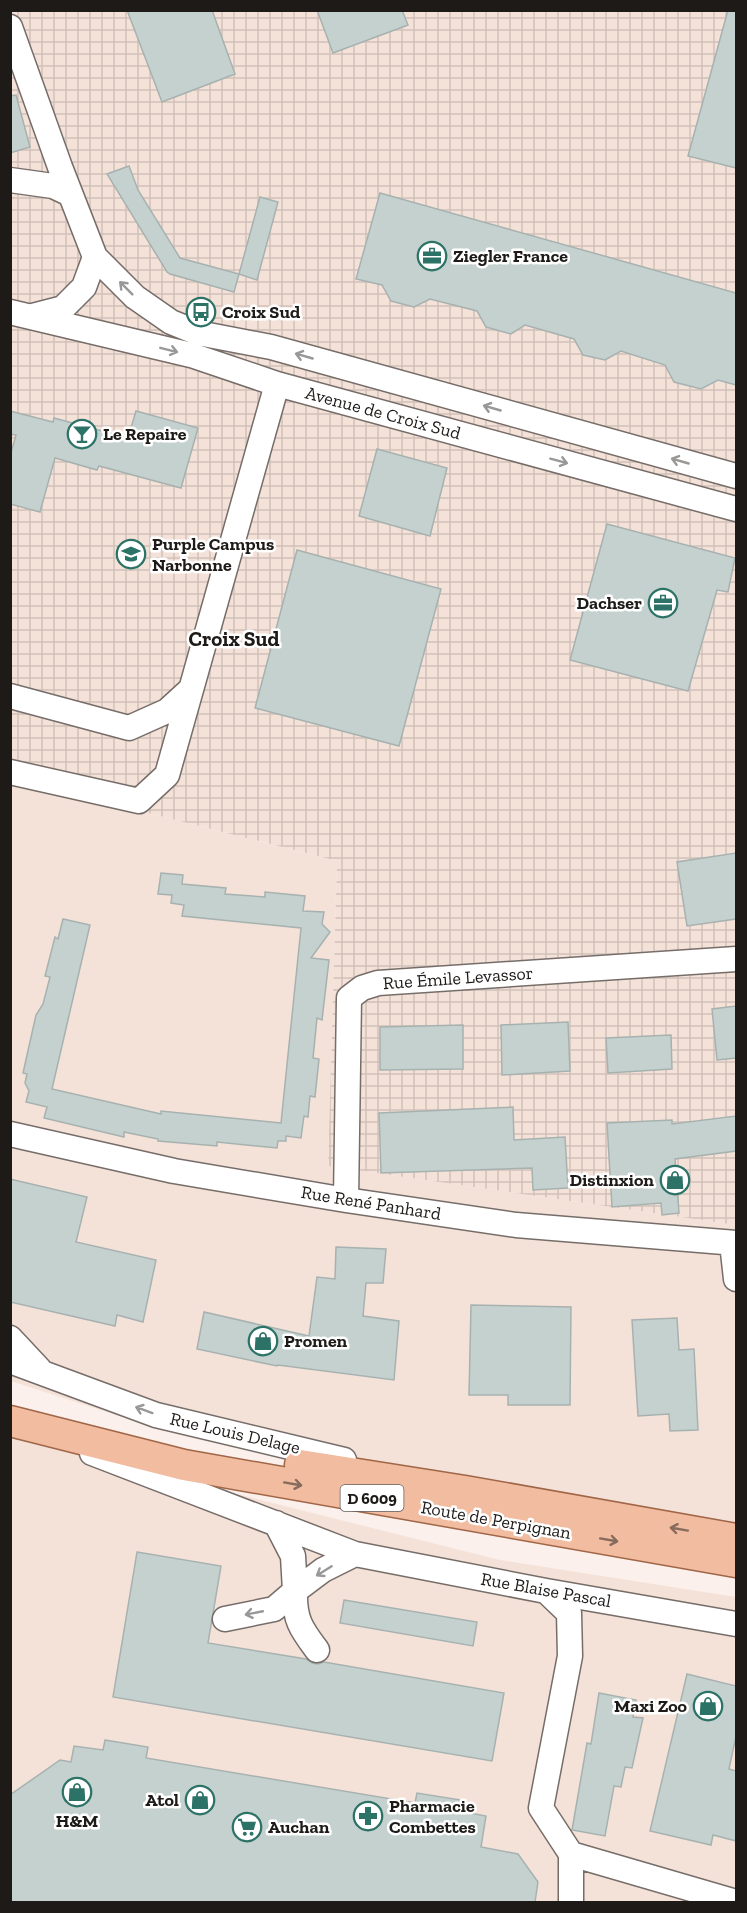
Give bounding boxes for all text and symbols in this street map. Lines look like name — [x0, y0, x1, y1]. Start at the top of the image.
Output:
office icon: Ziegler France — [416, 240, 448, 272]
place label: Ziegler France — [453, 245, 568, 267]
one-way arrow — [118, 281, 133, 296]
bus stop icon: Croix Sud — [185, 296, 217, 328]
place label: Croix Sud — [222, 301, 301, 323]
one-way arrow — [160, 345, 179, 357]
one-way arrow — [295, 350, 314, 361]
street label: Avenue de Croix Sud — [303, 382, 463, 444]
one-way arrow — [483, 402, 502, 414]
bar icon: Le Repaire — [66, 418, 98, 450]
place label: Le Repaire — [103, 423, 187, 445]
one-way arrow — [549, 455, 568, 467]
one-way arrow — [671, 455, 690, 466]
place label: Purple Campus Narbonne — [152, 533, 274, 576]
school or university icon: Purple Campus Narbonne — [115, 538, 147, 570]
office icon: Dachser — [647, 587, 679, 619]
place label: Dachser — [576, 592, 642, 614]
district label: Croix Sud — [188, 626, 280, 651]
street label: Rue Émile Levassor — [382, 962, 534, 994]
shop icon: Distinxion — [659, 1164, 691, 1196]
place label: Distinxion — [569, 1169, 654, 1191]
street label: Rue René Panhard — [299, 1181, 443, 1225]
shop icon: Promen — [247, 1325, 279, 1357]
place label: Promen — [284, 1330, 348, 1352]
one-way arrow — [135, 1404, 154, 1415]
street label: Rue Louis Delage — [168, 1407, 302, 1459]
one-way arrow — [282, 1479, 302, 1490]
road number: D 6009 — [340, 1485, 404, 1511]
street label: Route de Perpignan — [419, 1496, 573, 1544]
one-way arrow — [670, 1524, 689, 1535]
one-way arrow — [599, 1535, 618, 1546]
one-way arrow — [316, 1565, 333, 1577]
street label: Rue Blaise Pascal — [479, 1568, 613, 1612]
one-way arrow — [244, 1608, 264, 1619]
shop icon: Maxi Zoo — [692, 1690, 724, 1722]
place label: Maxi Zoo — [614, 1695, 688, 1717]
shop icon: H&M — [61, 1776, 93, 1808]
shop icon: Atol — [184, 1784, 216, 1816]
place label: Atol — [145, 1789, 179, 1811]
place label: Pharmacie Combettes — [389, 1795, 476, 1838]
pharmacy icon: Pharmacie Combettes — [352, 1800, 384, 1832]
place label: H&M — [56, 1810, 98, 1832]
supermarket icon: Auchan — [231, 1811, 263, 1843]
place label: Auchan — [268, 1816, 330, 1838]

